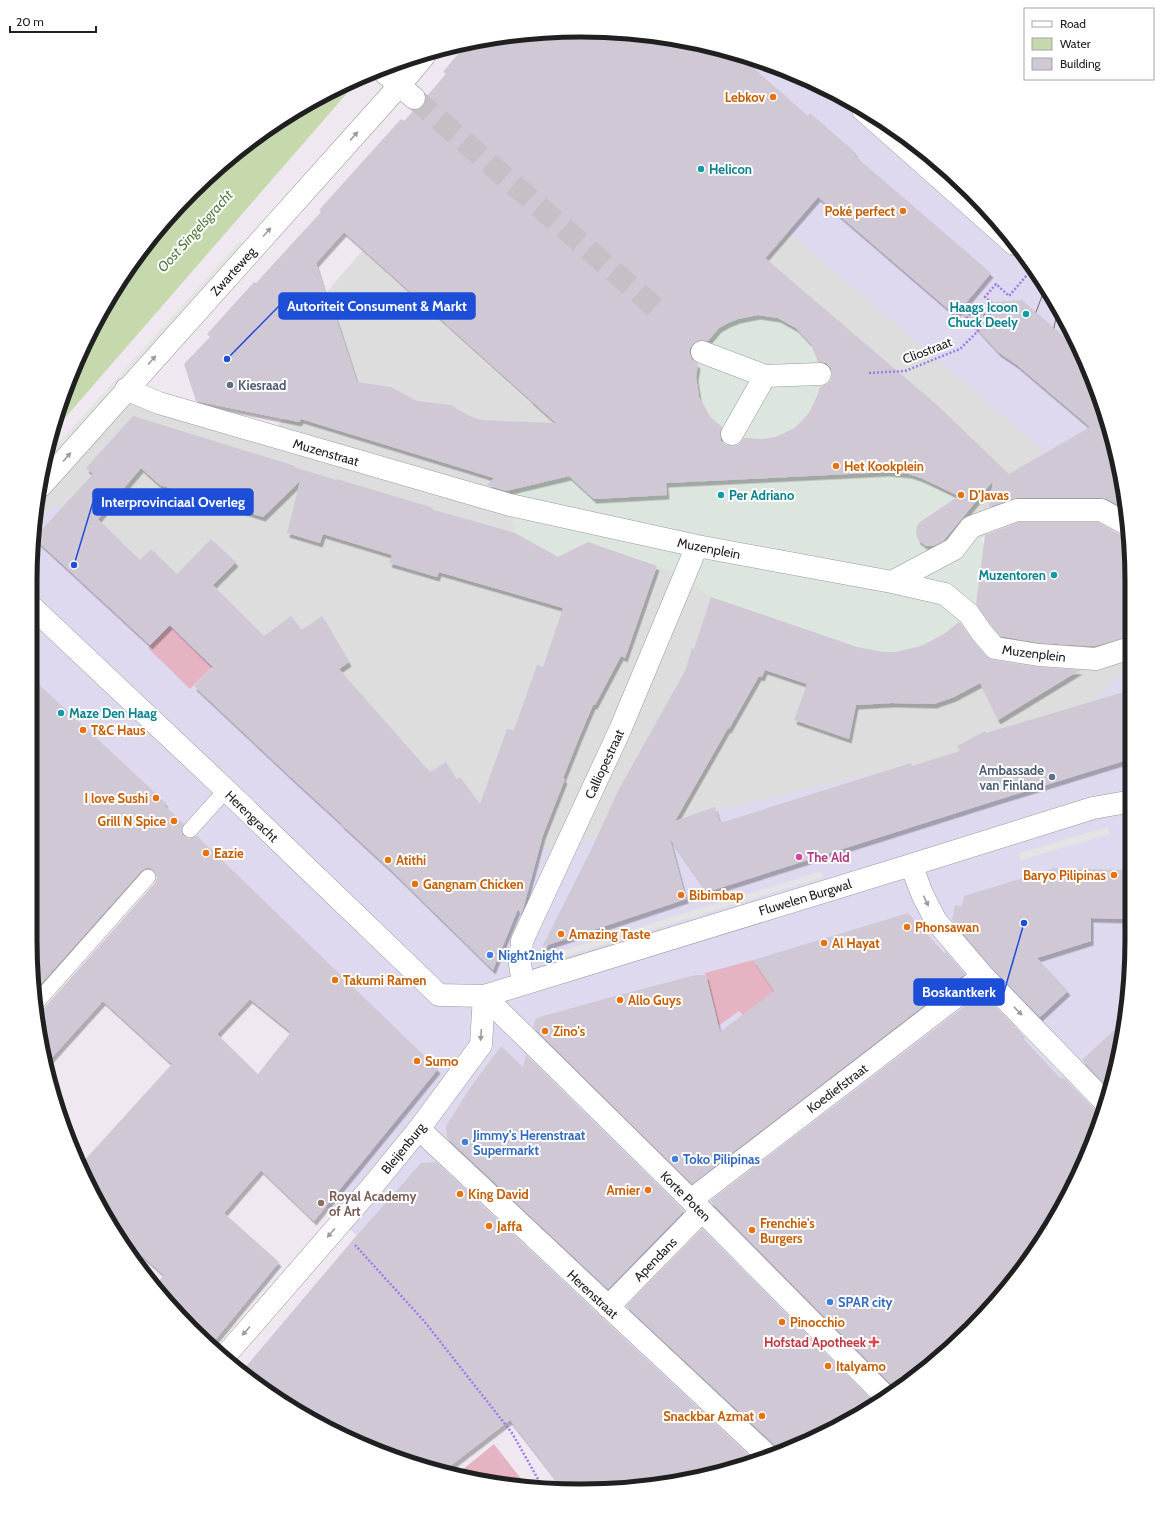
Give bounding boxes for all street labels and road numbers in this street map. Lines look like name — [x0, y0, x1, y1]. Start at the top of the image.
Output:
street label: Zwarteweg — [207, 243, 259, 299]
street label: Cliostraat — [900, 333, 954, 367]
street label: Muzenstraat — [291, 435, 361, 469]
street label: Muzenplein — [676, 534, 742, 562]
street label: Muzenplein — [1001, 641, 1067, 665]
street label: Calliopestraat — [581, 726, 627, 801]
street label: Herengracht — [222, 787, 282, 846]
street label: Fluwelen Burgwal — [757, 875, 853, 919]
street label: Koediefstraat — [803, 1060, 871, 1116]
street label: Bleijenburg — [377, 1119, 430, 1177]
street label: Korte Poten — [657, 1167, 715, 1225]
street label: Apendans — [630, 1233, 680, 1284]
street label: Herenstraat — [564, 1266, 622, 1322]

